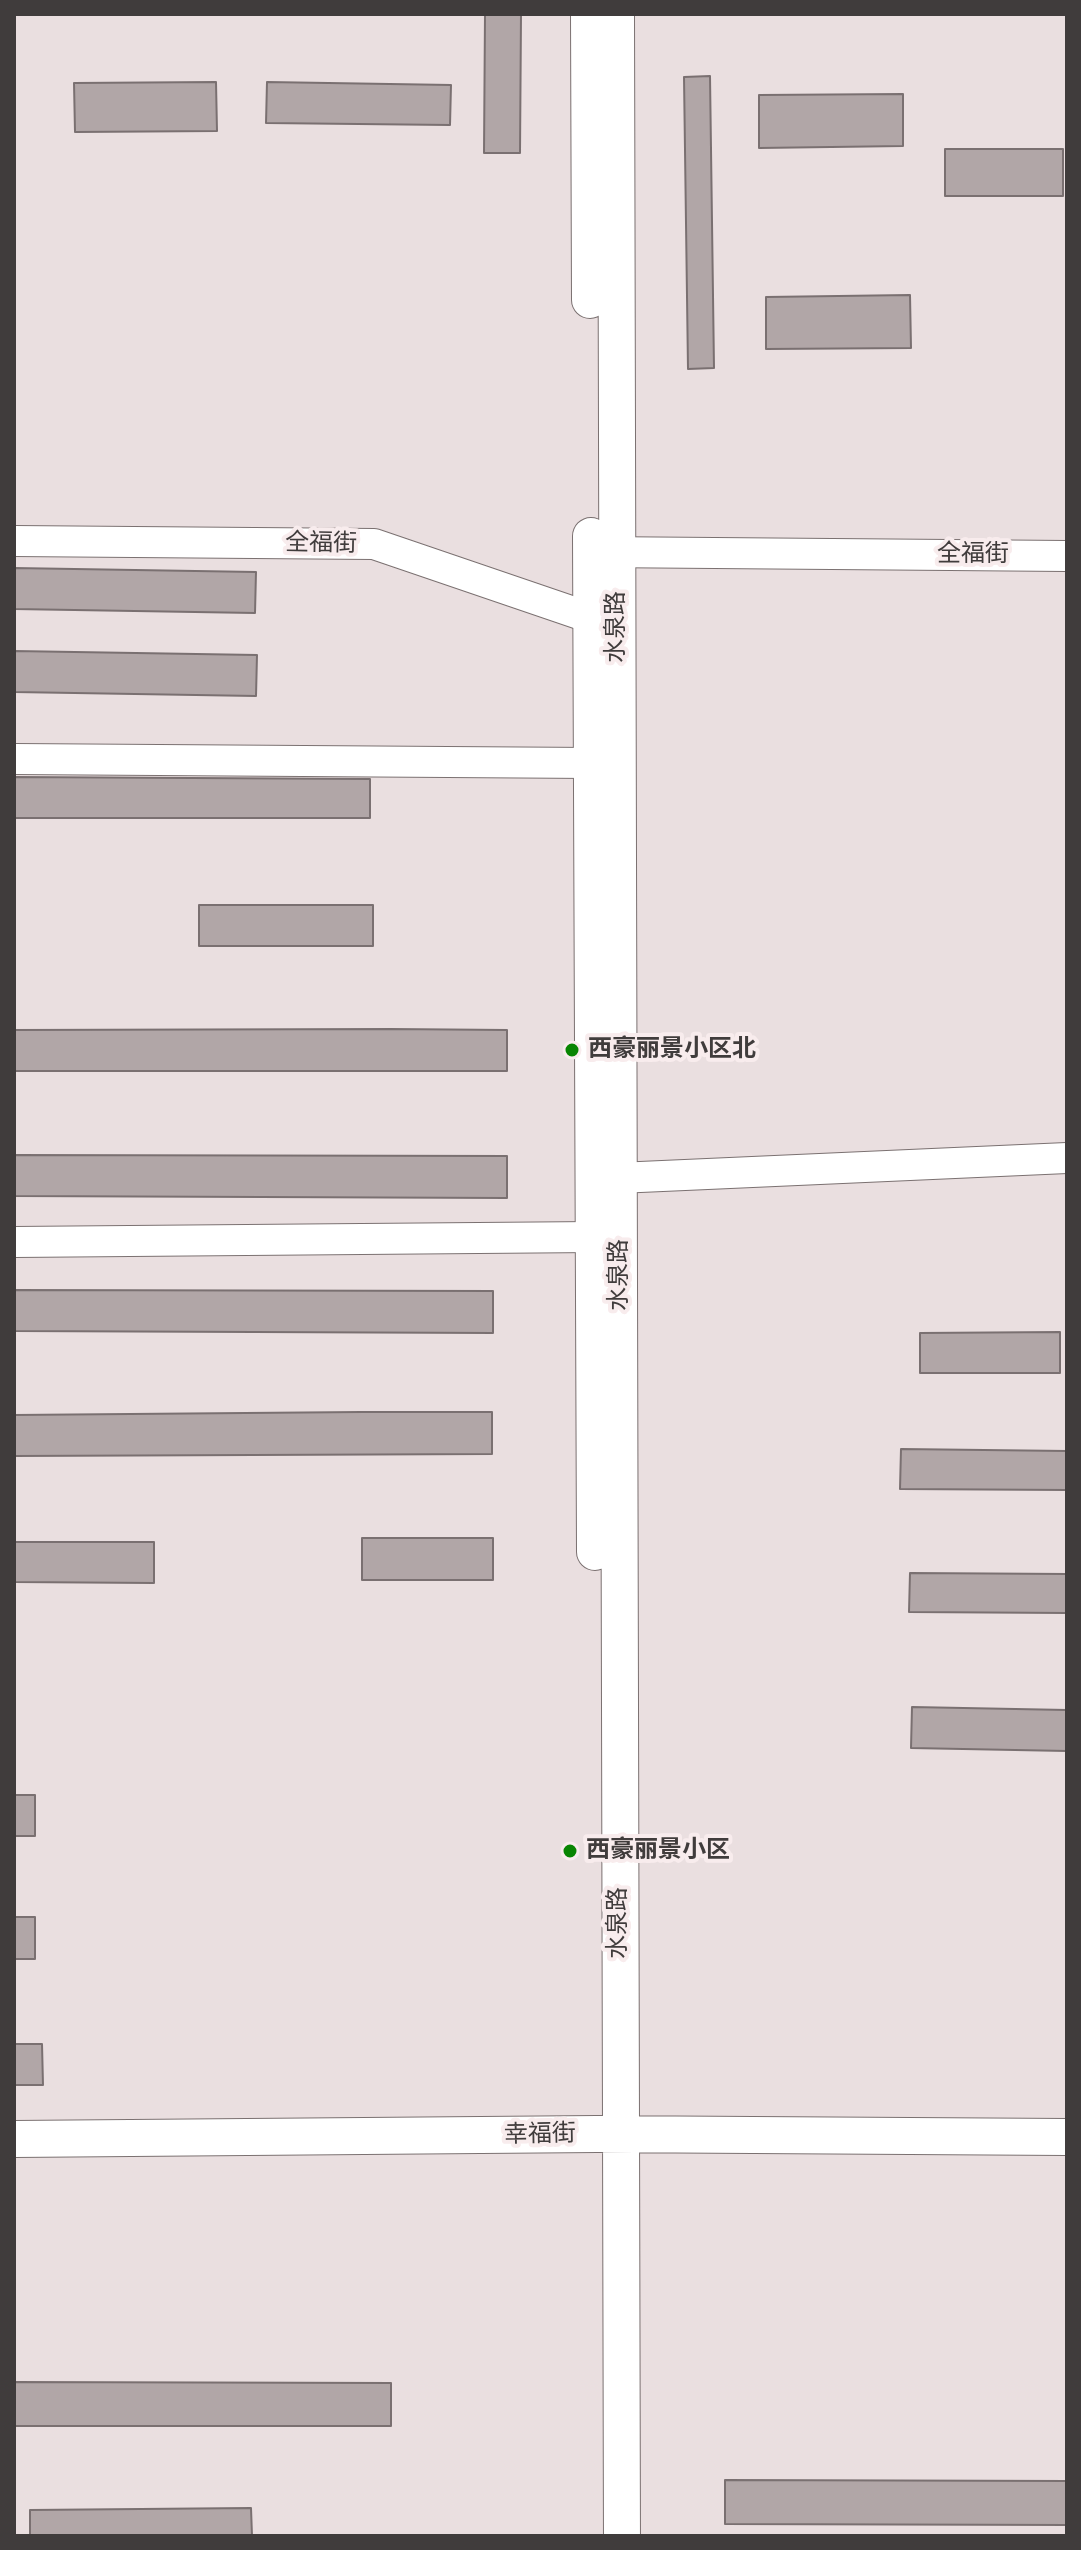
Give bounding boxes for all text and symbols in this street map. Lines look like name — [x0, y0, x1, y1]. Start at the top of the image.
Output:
street label: 全福街 — [285, 529, 357, 559]
street label: 全福街 — [937, 541, 1009, 569]
street label: 水泉路 — [603, 591, 631, 663]
place label: 西豪丽景小区北 — [588, 1036, 756, 1064]
marker: 西豪丽景小区北 — [563, 1041, 581, 1059]
street label: 水泉路 — [606, 1239, 634, 1311]
place label: 西豪丽景小区 — [586, 1837, 730, 1865]
marker: 西豪丽景小区 — [561, 1842, 579, 1860]
street label: 水泉路 — [605, 1887, 633, 1959]
street label: 幸福街 — [504, 2120, 576, 2150]

